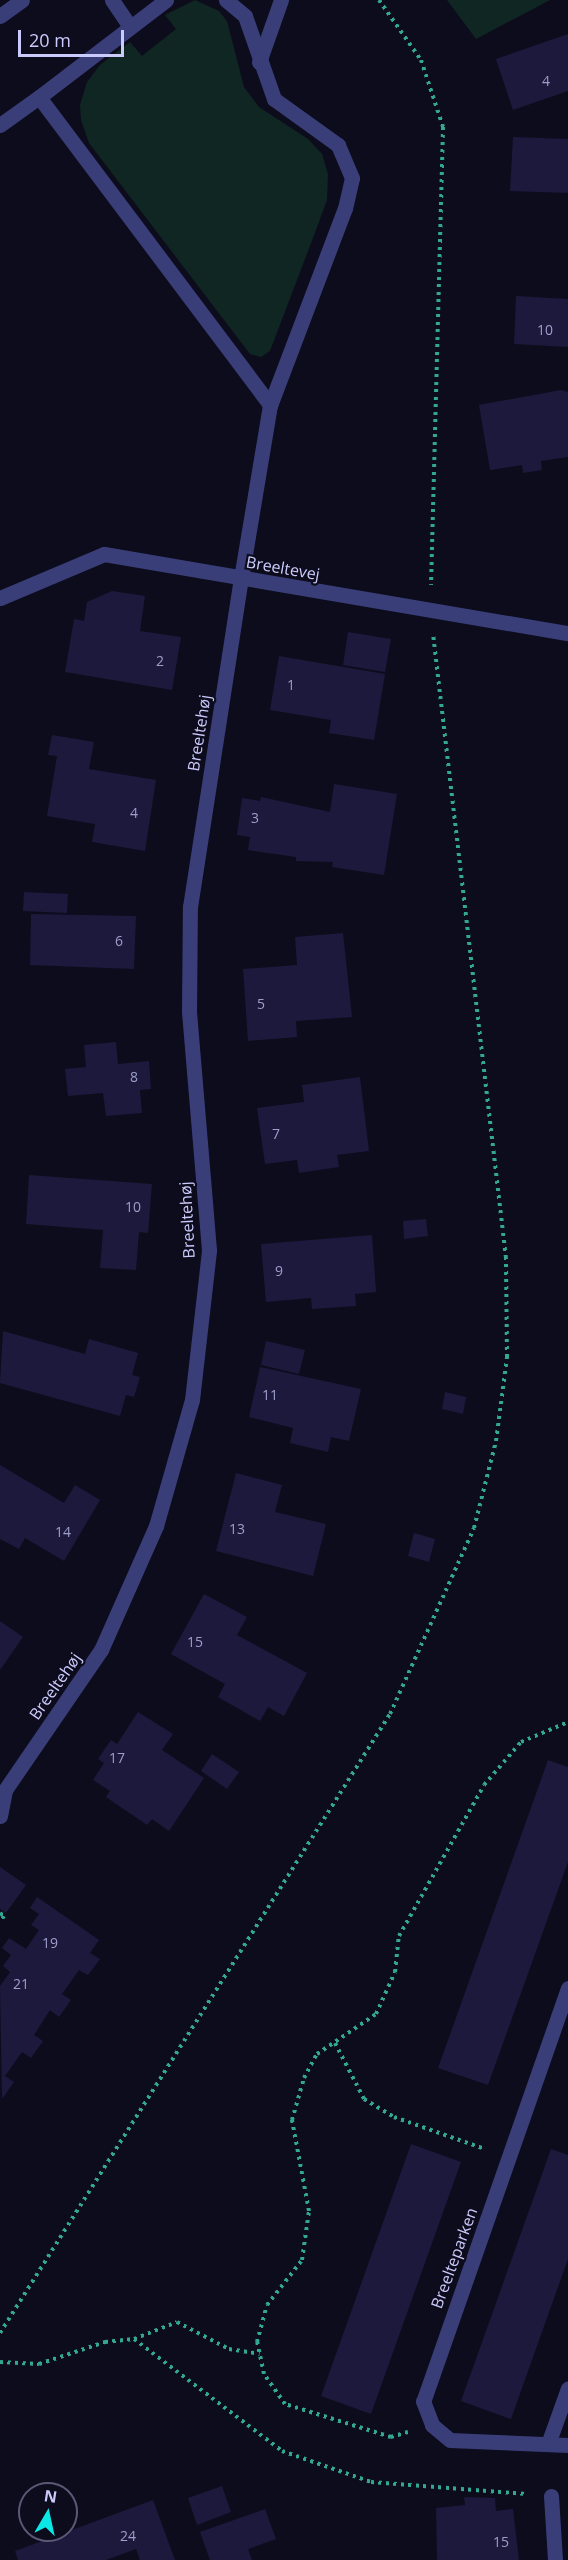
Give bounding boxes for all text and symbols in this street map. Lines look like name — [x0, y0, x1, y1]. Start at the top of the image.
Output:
scale bar — [21, 18, 128, 56]
text: 20 m — [29, 28, 71, 52]
house number: 4 — [542, 73, 550, 89]
house number: 10 — [537, 322, 553, 338]
street label: Breeltevej — [245, 552, 321, 584]
house number: 2 — [156, 653, 164, 669]
house number: 1 — [287, 677, 295, 693]
street label: Breeltehøj — [183, 693, 215, 773]
house number: 4 — [130, 805, 138, 821]
house number: 3 — [251, 810, 259, 826]
house number: 6 — [115, 933, 123, 949]
house number: 5 — [257, 996, 265, 1012]
house number: 8 — [130, 1069, 138, 1085]
house number: 7 — [272, 1126, 280, 1142]
street label: Breeltehøj — [175, 1181, 199, 1259]
house number: 10 — [125, 1199, 141, 1215]
house number: 9 — [275, 1263, 283, 1279]
house number: 11 — [262, 1387, 278, 1403]
house number: 13 — [229, 1521, 245, 1537]
house number: 14 — [55, 1524, 71, 1540]
house number: 15 — [187, 1634, 203, 1650]
street label: Breeltehøj — [25, 1649, 85, 1723]
house number: 17 — [109, 1750, 125, 1766]
house number: 19 — [42, 1935, 58, 1951]
house number: 21 — [13, 1976, 29, 1992]
street label: Breelteparken — [427, 2205, 481, 2311]
north arrow — [18, 2482, 78, 2542]
text: N — [42, 2484, 59, 2508]
house number: 24 — [120, 2528, 136, 2544]
house number: 15 — [493, 2534, 509, 2550]

